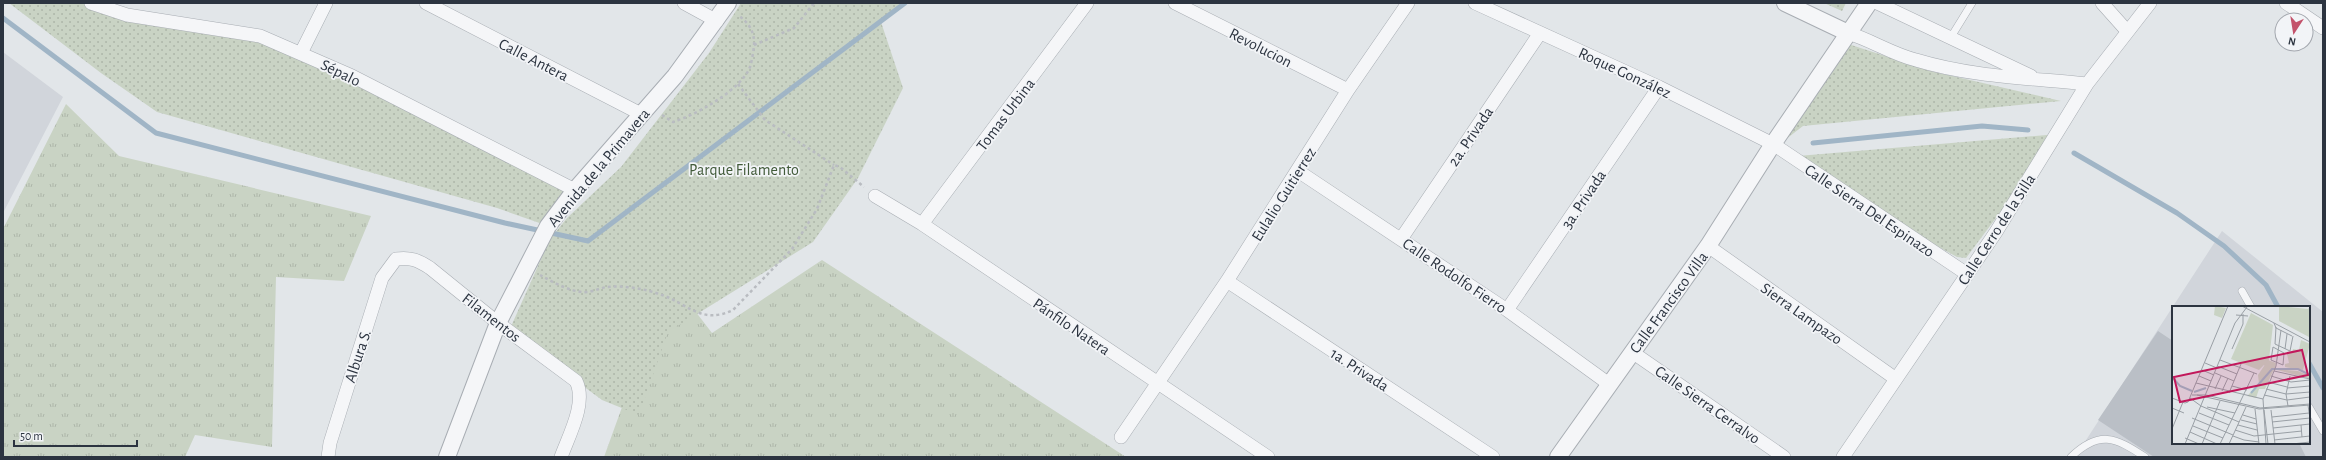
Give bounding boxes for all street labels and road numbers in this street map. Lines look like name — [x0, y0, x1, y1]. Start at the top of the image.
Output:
street label: Revolucion — [1227, 25, 1295, 70]
street label: Calle Antera — [496, 36, 571, 84]
street label: Roque González — [1576, 45, 1673, 101]
street label: Sépalo — [318, 57, 363, 89]
street label: Tomas Urbina — [974, 76, 1038, 154]
street label: 2a. Privada — [1445, 104, 1496, 169]
street label: Avenida de la Primavera — [545, 105, 653, 230]
street label: Eulalio Guitierrez — [1249, 145, 1319, 244]
street label: Calle Sierra Del Espinazo — [1802, 162, 1937, 260]
street label: 3a. Privada — [1558, 167, 1609, 232]
street label: Calle Cerro de la Silla — [1955, 171, 2039, 288]
street label: Calle Rodolfo Fierro — [1400, 235, 1509, 316]
street label: Calle Francisco Villa — [1627, 249, 1711, 356]
street label: Sierra Lampazo — [1758, 280, 1845, 348]
street label: Filamentos — [459, 290, 524, 345]
street label: Pánfilo Natera — [1030, 295, 1113, 358]
street label: Albura S. — [342, 328, 374, 385]
street label: 1a. Privada — [1327, 345, 1391, 394]
street label: Calle Sierra Cerralvo — [1652, 363, 1763, 447]

